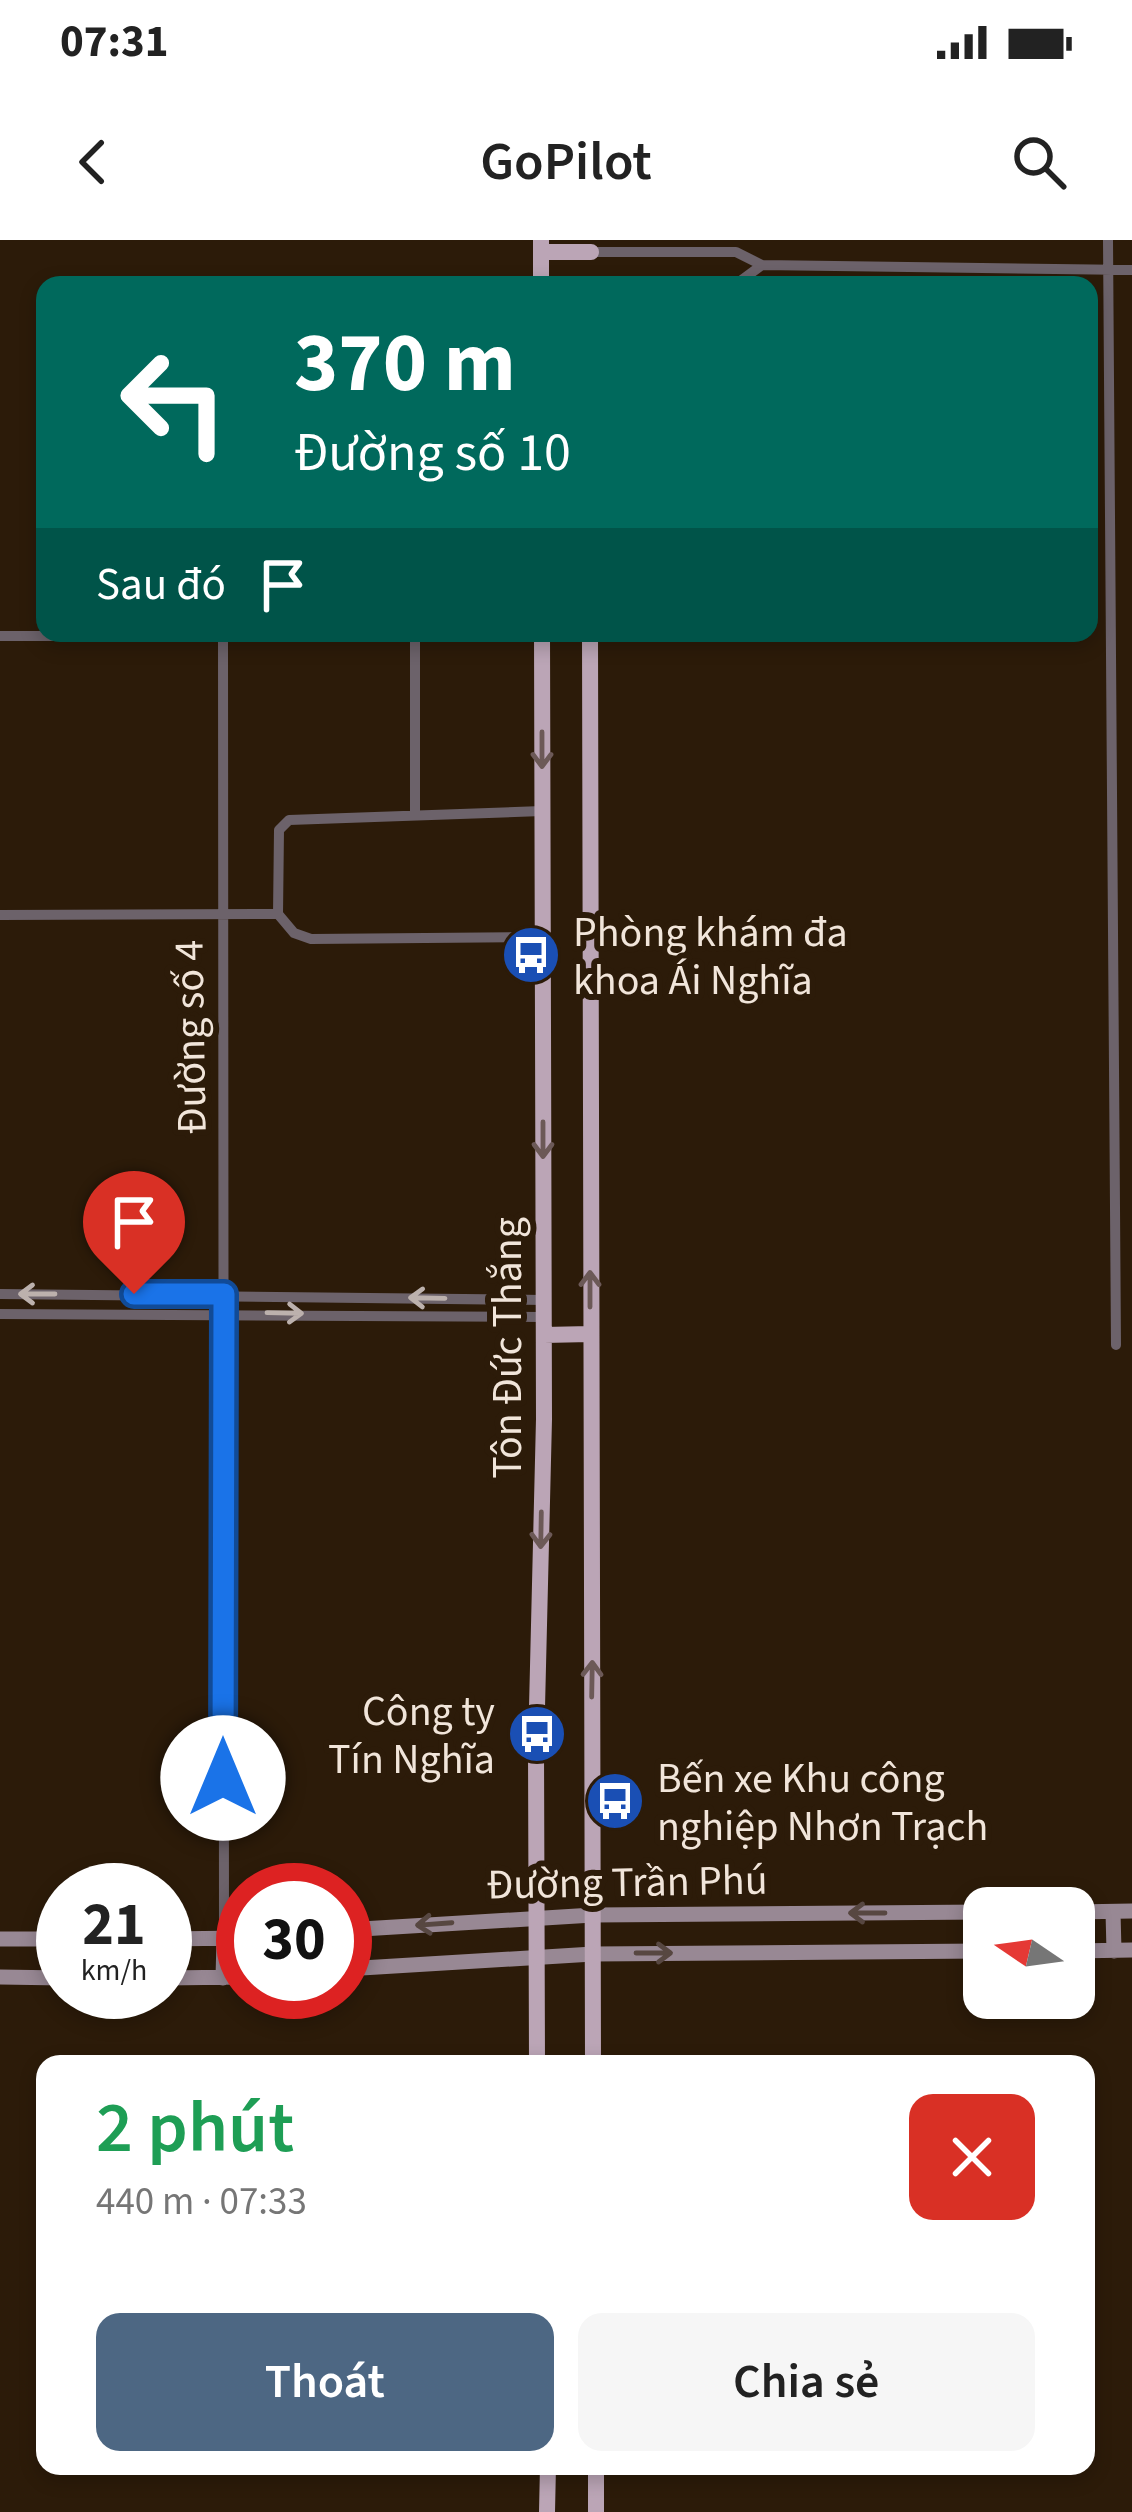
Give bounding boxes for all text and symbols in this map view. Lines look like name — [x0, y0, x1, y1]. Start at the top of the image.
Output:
text: 07:31 — [60, 10, 169, 74]
text: GoPilot — [480, 124, 652, 201]
icon: back — [60, 129, 126, 195]
icon: search — [1006, 129, 1072, 195]
text: 370 m — [294, 304, 516, 424]
icon: left — [96, 324, 252, 480]
text: Đường số 10 — [294, 415, 571, 492]
icon: arrive — [250, 552, 316, 618]
text: Sau đó — [96, 553, 226, 617]
one-way arrow — [531, 730, 553, 769]
place label: Phòng khám đa khoa Ái Nghĩa — [573, 903, 848, 1011]
bus stop icon: Phòng khám đa khoa Ái Nghĩa — [500, 924, 562, 986]
street label: Đường số 4 — [159, 939, 223, 1135]
one-way arrow — [531, 1120, 554, 1159]
pin — [83, 1171, 185, 1294]
icon: arrive — [101, 1189, 167, 1255]
street label: Tôn Đức Thắng — [478, 1217, 538, 1479]
one-way arrow — [579, 1270, 601, 1309]
one-way arrow — [18, 1283, 57, 1305]
one-way arrow — [408, 1286, 447, 1309]
one-way arrow — [265, 1302, 304, 1325]
one-way arrow — [530, 1510, 553, 1549]
one-way arrow — [581, 1660, 604, 1699]
place label: Công ty Tín Nghĩa — [328, 1682, 495, 1790]
bus stop icon: Công ty Tín Nghĩa — [506, 1703, 568, 1765]
position arrow — [160, 1715, 286, 1841]
place label: Bến xe Khu công nghiệp Nhơn Trạch — [657, 1749, 988, 1857]
bus stop icon: Bến xe Khu công nghiệp Nhơn Trạch — [584, 1770, 646, 1832]
street label: Đường Trần Phú — [486, 1851, 768, 1915]
speed limit sign: 30 — [216, 1863, 372, 2019]
text: 21 — [82, 1883, 146, 1968]
north arrow — [963, 1887, 1095, 2019]
map controls — [963, 1887, 1095, 2019]
one-way arrow — [848, 1902, 887, 1924]
one-way arrow — [415, 1912, 454, 1935]
one-way arrow — [634, 1942, 673, 1965]
text: km/h — [81, 1949, 147, 1992]
text: 2 phút — [96, 2077, 294, 2180]
button: close — [909, 2094, 1035, 2220]
text: 440 m · 07:33 — [96, 2174, 307, 2230]
button: Thoát — [96, 2313, 554, 2451]
button: Chia sẻ — [578, 2313, 1035, 2451]

